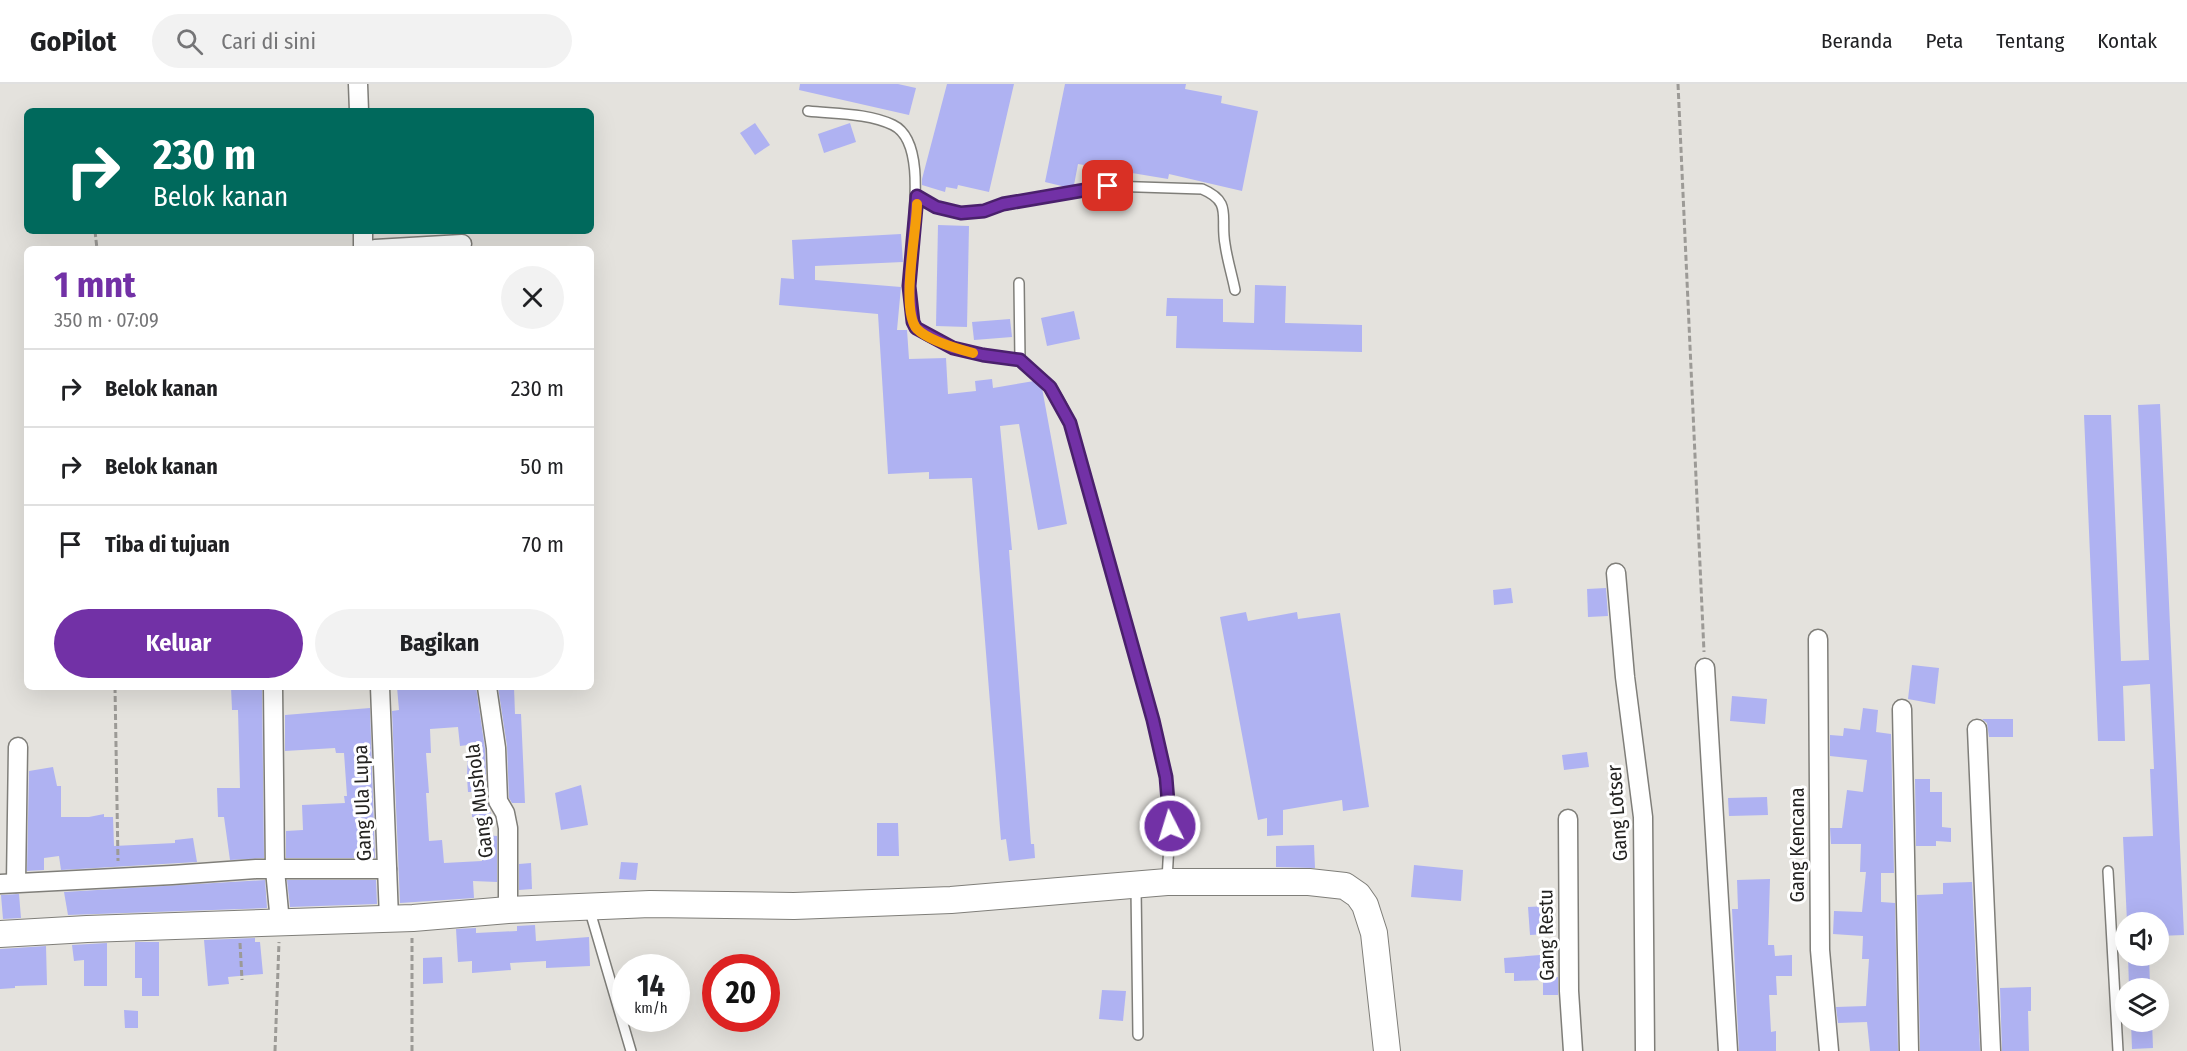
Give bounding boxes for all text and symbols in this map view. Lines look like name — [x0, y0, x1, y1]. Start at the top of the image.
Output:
search box — [152, 14, 572, 68]
text: GoPilot — [30, 25, 116, 58]
icon: search — [173, 25, 206, 58]
text: Cari di sini — [221, 28, 316, 55]
text: Beranda — [1821, 28, 1893, 54]
text: Peta — [1926, 28, 1963, 54]
text: Tentang — [1996, 28, 2064, 54]
text: Kontak — [2097, 28, 2157, 54]
text: 230 m — [153, 130, 256, 180]
icon: right — [54, 132, 132, 210]
pin — [1082, 160, 1133, 211]
icon: arrive — [1091, 169, 1124, 202]
text: Belok kanan — [153, 181, 288, 213]
text: 1 mnt — [54, 263, 136, 307]
button: close — [501, 266, 564, 329]
text: 350 m · 07:09 — [54, 308, 159, 332]
icon: right — [54, 372, 87, 405]
text: Belok kanan — [105, 375, 218, 402]
text: 230 m — [511, 375, 564, 402]
icon: right — [54, 450, 87, 483]
text: Belok kanan — [105, 453, 218, 480]
text: 50 m — [520, 453, 564, 480]
icon: arrive — [54, 528, 87, 561]
text: Tiba di tujuan — [105, 531, 230, 558]
text: 70 m — [522, 531, 564, 558]
button: Keluar — [54, 609, 303, 678]
button: Bagikan — [315, 609, 564, 678]
street label: Gang Mushola — [460, 742, 498, 860]
street label: Gang Ula Lupa — [348, 744, 376, 862]
street label: Gang Lotser — [1602, 764, 1632, 862]
street label: Gang Kencana — [1785, 787, 1809, 903]
position arrow — [1138, 794, 1202, 858]
street label: Gang Restu — [1533, 889, 1559, 981]
map controls — [2115, 912, 2169, 1032]
button: sound — [2115, 912, 2169, 966]
speed limit sign: 20 — [702, 954, 780, 1032]
text: 14 — [637, 968, 665, 1004]
button: layers — [2115, 978, 2169, 1032]
text: km/h — [634, 999, 668, 1017]

